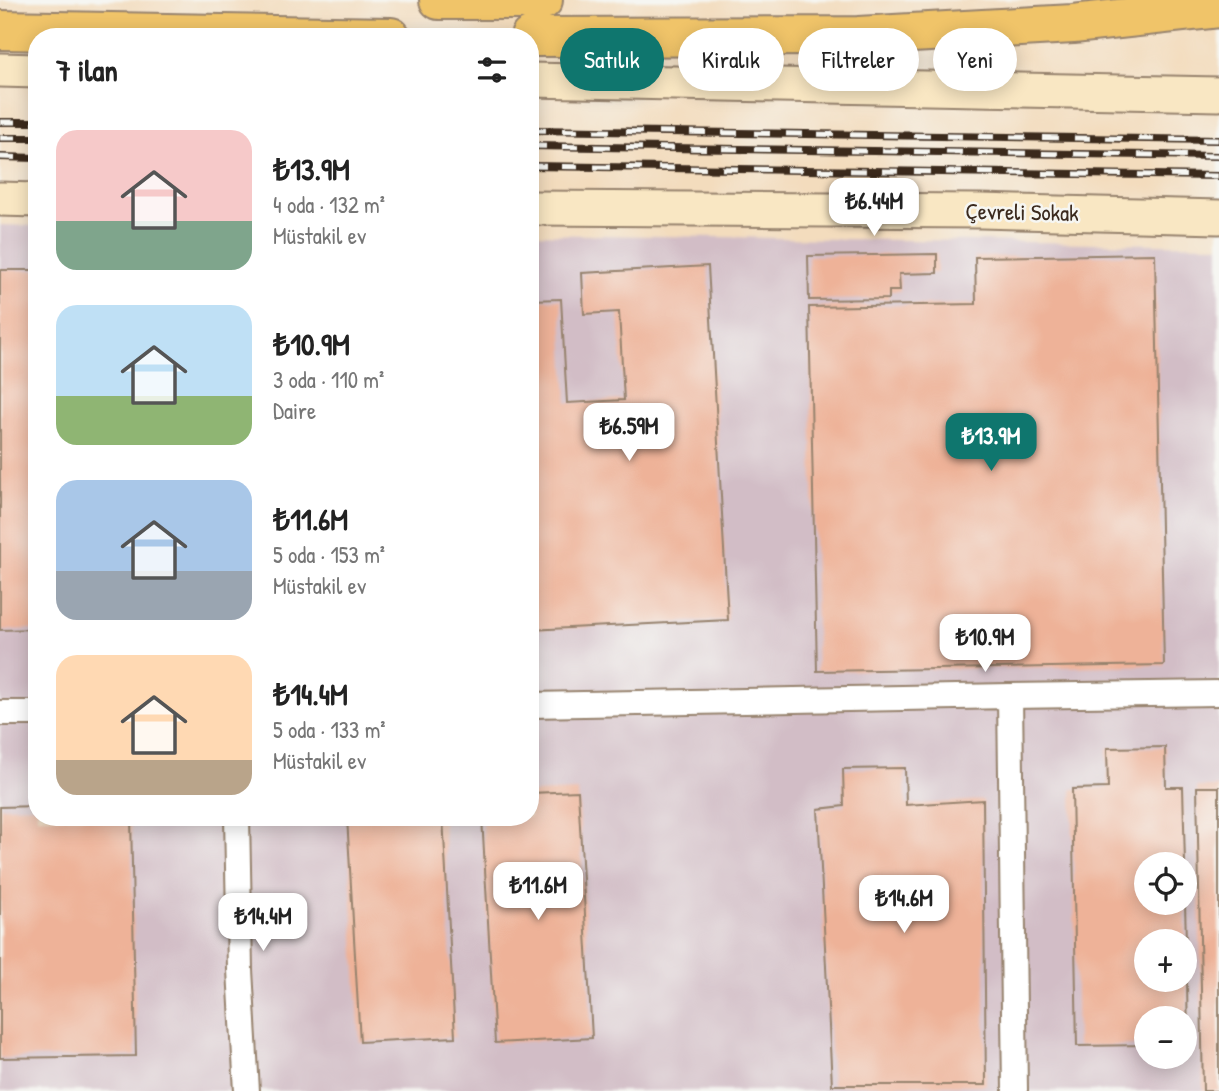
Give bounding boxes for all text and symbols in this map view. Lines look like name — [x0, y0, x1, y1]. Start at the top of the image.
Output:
chip: Satılık — [560, 28, 664, 91]
chip: Kiralık — [678, 28, 784, 91]
chip: Filtreler — [798, 28, 919, 91]
chip: Yeni — [933, 28, 1017, 91]
text: 7 ilan — [56, 50, 118, 90]
icon: filters — [473, 51, 511, 89]
text: ₺13.9M — [273, 149, 350, 189]
icon: home — [112, 158, 196, 242]
pin: ₺6.44M — [817, 178, 931, 238]
text: ₺6.44M — [845, 185, 903, 216]
text: 4 oda · 132 m² — [273, 189, 385, 220]
street label: Çevreli Sokak — [965, 195, 1079, 228]
text: Müstakil ev — [273, 220, 366, 251]
text: ₺10.9M — [273, 324, 350, 364]
icon: home — [112, 333, 196, 417]
text: 3 oda · 110 m² — [273, 364, 384, 395]
text: Daire — [273, 395, 316, 426]
pin: ₺6.59M — [572, 404, 686, 463]
text: ₺6.59M — [599, 410, 659, 441]
pin: ₺13.9M — [934, 414, 1048, 473]
text: ₺13.9M — [962, 420, 1020, 451]
text: ₺11.6M — [273, 499, 348, 539]
icon: home — [112, 508, 196, 592]
text: 5 oda · 153 m² — [273, 539, 385, 570]
text: Müstakil ev — [273, 570, 366, 601]
pin: ₺10.9M — [928, 614, 1042, 674]
text: ₺10.9M — [956, 621, 1014, 652]
text: ₺14.4M — [273, 674, 348, 714]
icon: home — [112, 683, 196, 767]
text: 5 oda · 133 m² — [273, 714, 386, 745]
text: Müstakil ev — [273, 745, 366, 776]
map controls — [1134, 852, 1197, 1069]
button: locate — [1134, 852, 1197, 915]
pin: ₺11.6M — [481, 862, 595, 922]
text: ₺11.6M — [509, 869, 567, 900]
pin: ₺14.6M — [847, 876, 961, 935]
text: ₺14.6M — [875, 882, 933, 913]
pin: ₺14.4M — [206, 894, 320, 953]
text: ₺14.4M — [234, 900, 292, 931]
button: + — [1134, 929, 1197, 992]
button: − — [1134, 1006, 1197, 1069]

